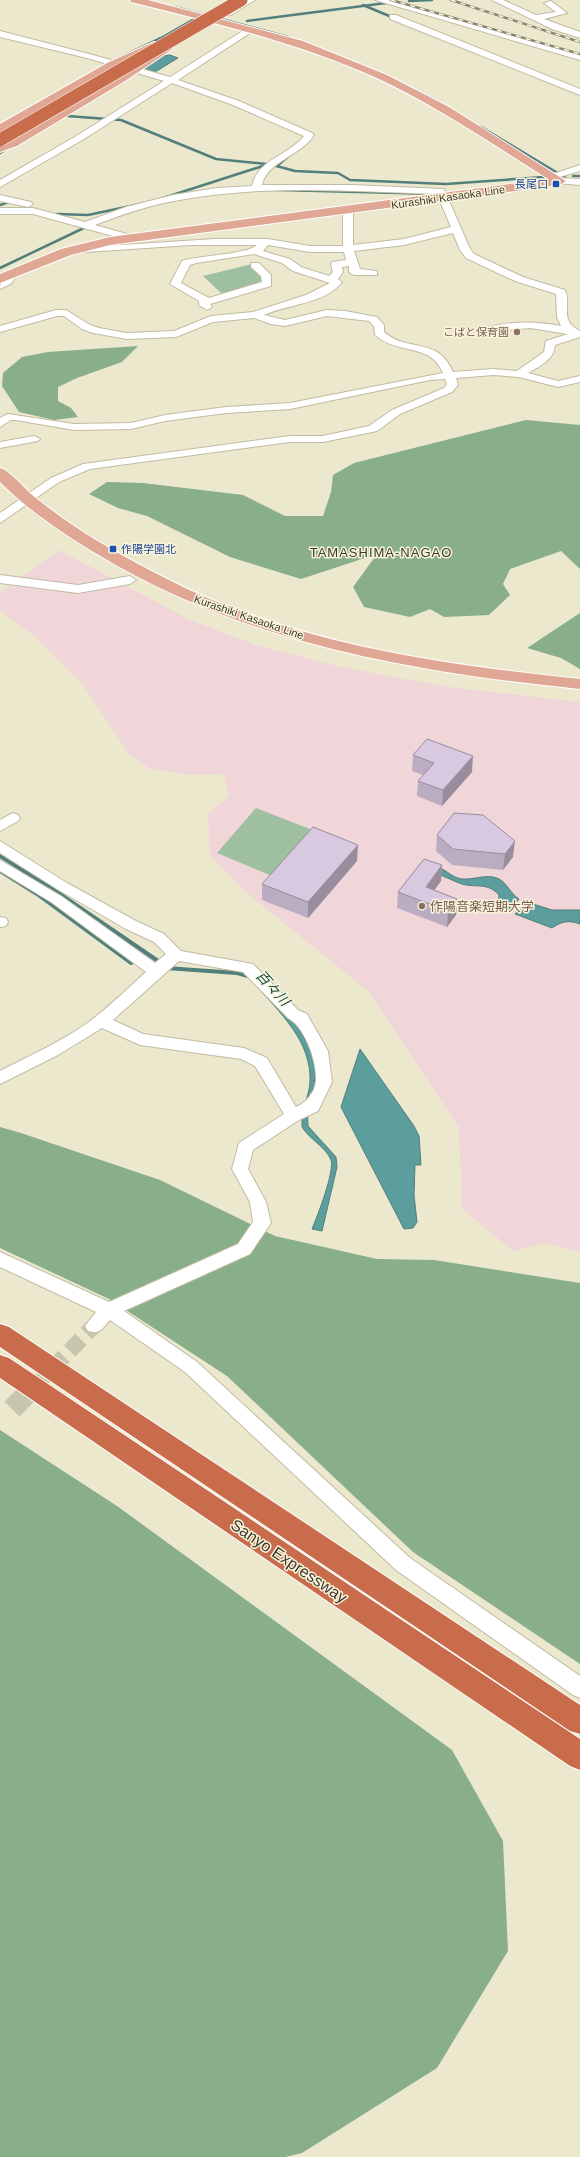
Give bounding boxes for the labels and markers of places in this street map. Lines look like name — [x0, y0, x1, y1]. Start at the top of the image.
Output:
place label: 長尾口 — [515, 178, 548, 190]
marker: 長尾口 — [551, 179, 561, 189]
place label: こばと保育園 — [443, 326, 509, 338]
marker: こばと保育園 — [512, 327, 522, 337]
place label: 作陽学園北 — [121, 543, 176, 555]
marker: 作陽学園北 — [108, 544, 118, 554]
place label: 作陽音楽短期大学 — [430, 899, 534, 914]
marker: 作陽音楽短期大学 — [417, 901, 427, 911]

